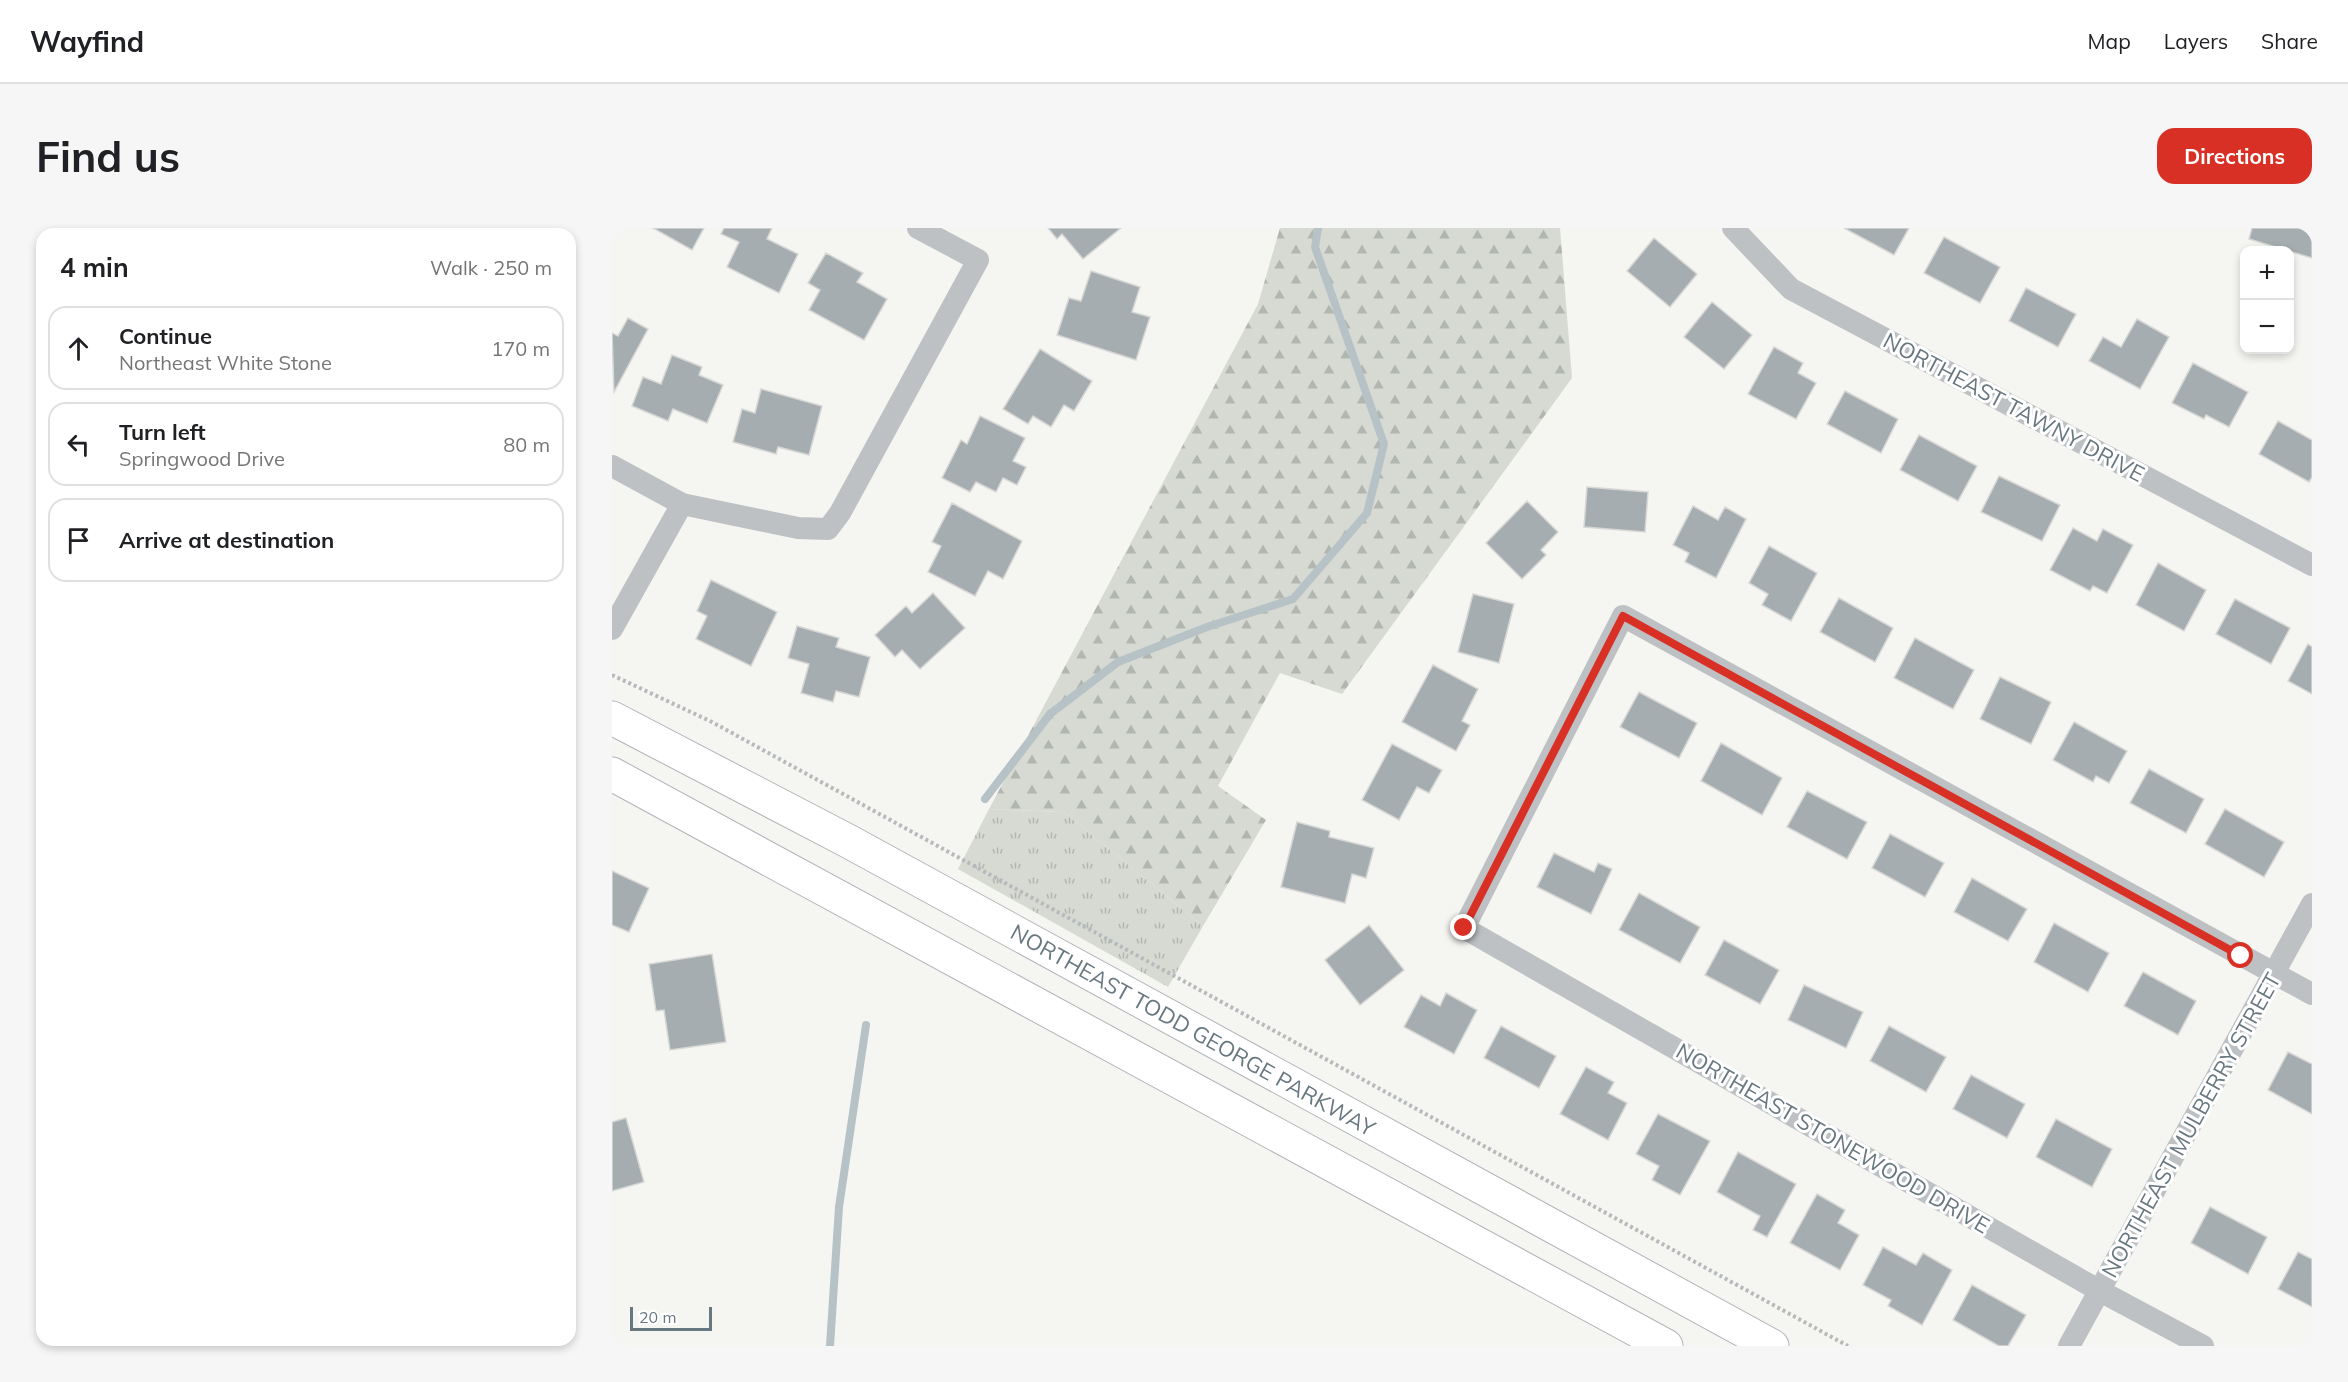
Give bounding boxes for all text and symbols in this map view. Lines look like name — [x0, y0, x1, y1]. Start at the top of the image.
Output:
text: Wayfind — [30, 24, 144, 59]
text: Map — [2088, 28, 2131, 54]
text: Layers — [2164, 28, 2228, 54]
text: Share — [2261, 28, 2318, 54]
button: Directions — [2157, 128, 2312, 184]
text: Find us — [36, 130, 180, 183]
map controls — [2240, 246, 2294, 354]
button: + — [2240, 246, 2294, 300]
text: 4 min — [60, 251, 129, 284]
text: Walk · 250 m — [430, 255, 552, 280]
button: − — [2240, 300, 2294, 354]
text: Continue — [119, 322, 212, 350]
street label: NORTHEAST TAWNY DRIVE — [1879, 326, 2149, 488]
icon: ahead — [62, 332, 95, 365]
text: 170 m — [491, 336, 550, 361]
text: Northeast White Stone — [119, 350, 332, 375]
text: Turn left — [119, 418, 206, 446]
icon: left — [62, 428, 95, 461]
text: 80 m — [503, 432, 550, 457]
text: Springwood Drive — [119, 446, 285, 471]
icon: arrive — [62, 524, 95, 557]
text: Arrive at destination — [119, 526, 334, 554]
route end — [1450, 914, 1476, 940]
street label: NORTHEAST TODD GEORGE PARKWAY — [1006, 918, 1381, 1142]
route start — [2227, 942, 2253, 968]
street label: NORTHEAST MULBERRY STREET — [2095, 968, 2287, 1282]
street label: NORTHEAST STONEWOOD DRIVE — [1671, 1037, 1995, 1239]
scale bar — [630, 1304, 712, 1332]
text: 20 m — [639, 1307, 676, 1327]

